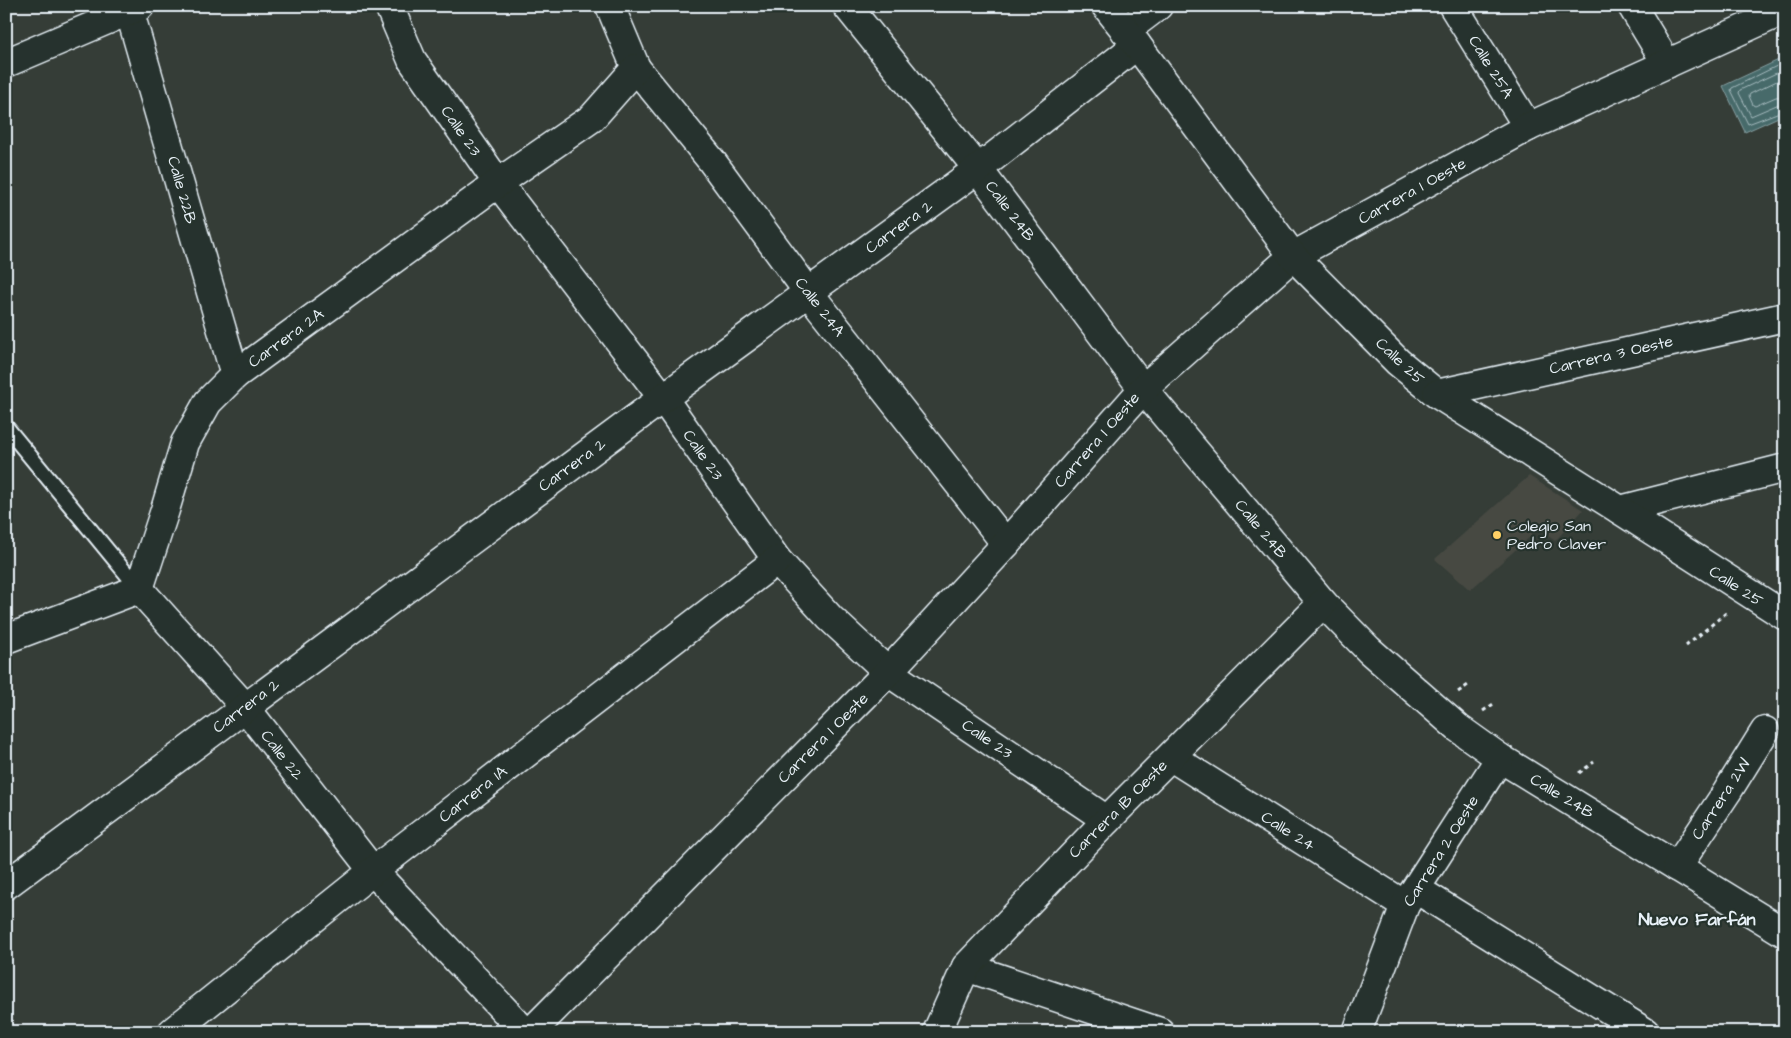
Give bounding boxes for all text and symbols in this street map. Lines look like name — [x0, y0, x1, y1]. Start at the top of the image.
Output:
street label: Calle 25A — [1463, 31, 1519, 103]
street label: Calle 23 — [436, 101, 486, 161]
street label: Carrera 1 Oeste — [1354, 152, 1470, 230]
street label: Calle 22B — [162, 154, 202, 227]
street label: Calle 24B — [980, 176, 1041, 246]
street label: Carrera 2 — [861, 195, 937, 259]
street label: Calle 24A — [790, 273, 850, 341]
street label: Carrera 2A — [244, 303, 328, 373]
street label: Carrera 3 Oeste — [1547, 330, 1675, 380]
street label: Calle 25 — [1371, 332, 1430, 390]
street label: Carrera 1 Oeste — [1049, 387, 1145, 493]
street label: Calle 23 — [678, 425, 728, 485]
street label: Carrera 2 — [534, 433, 610, 497]
street label: Calle 24B — [1230, 495, 1293, 564]
place label: Colegio San Pedro Claver — [1507, 515, 1606, 555]
marker: Colegio San Pedro Claver — [1491, 529, 1503, 541]
street label: Calle 25 — [1705, 560, 1768, 612]
street label: Carrera 2 — [208, 674, 284, 738]
street label: Carrera 1 Oeste — [773, 688, 873, 788]
street label: Calle 23 — [957, 714, 1017, 764]
street label: Calle 22 — [256, 725, 308, 785]
street label: Carrera 1B Oeste — [1064, 754, 1173, 863]
street label: Carrera 2W — [1686, 754, 1756, 844]
street label: Carrera 1A — [434, 760, 512, 828]
street label: Calle 24B — [1526, 768, 1599, 824]
street label: Carrera 2 Oeste — [1398, 791, 1484, 911]
street label: Calle 24 — [1257, 806, 1319, 856]
district label: Nuevo Farfán — [1638, 907, 1756, 932]

